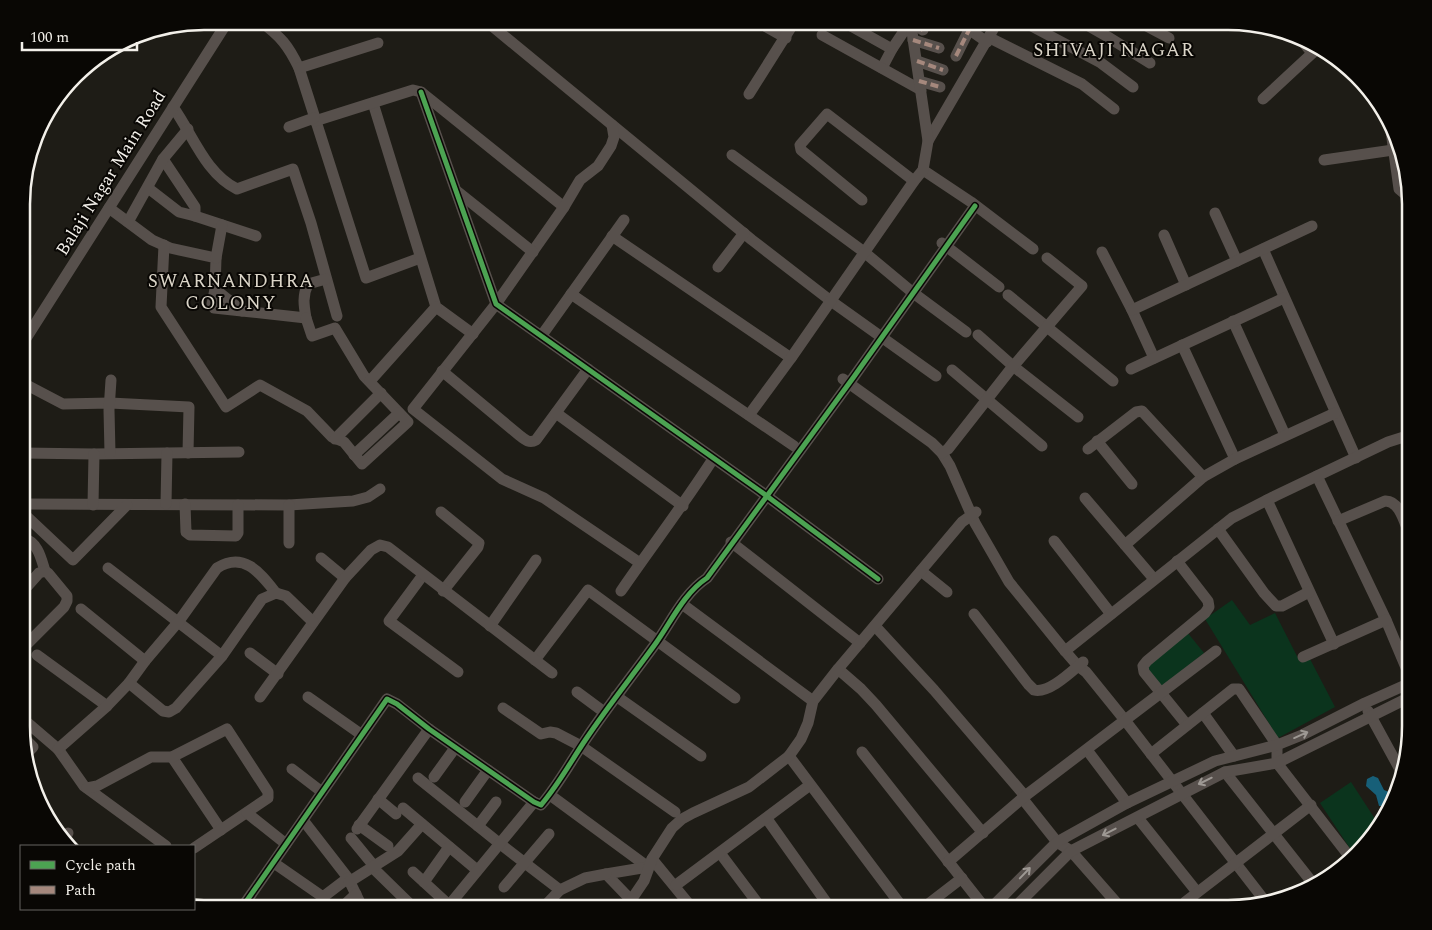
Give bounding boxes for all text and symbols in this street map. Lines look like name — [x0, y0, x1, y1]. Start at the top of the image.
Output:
scale bar — [22, 20, 138, 52]
text: 100 m — [30, 26, 69, 49]
district label: SHIVAJI NAGAR — [1033, 36, 1195, 65]
street label: Balaji Nagar Main Road — [49, 85, 173, 261]
district label: SWARNANDHRA COLONY — [148, 267, 314, 318]
one-way arrow — [1293, 730, 1308, 740]
one-way arrow — [1198, 777, 1213, 787]
one-way arrow — [1102, 828, 1117, 837]
legend — [20, 845, 195, 910]
text: Cycle path — [65, 854, 136, 877]
one-way arrow — [1018, 868, 1030, 880]
text: Path — [65, 879, 96, 902]

